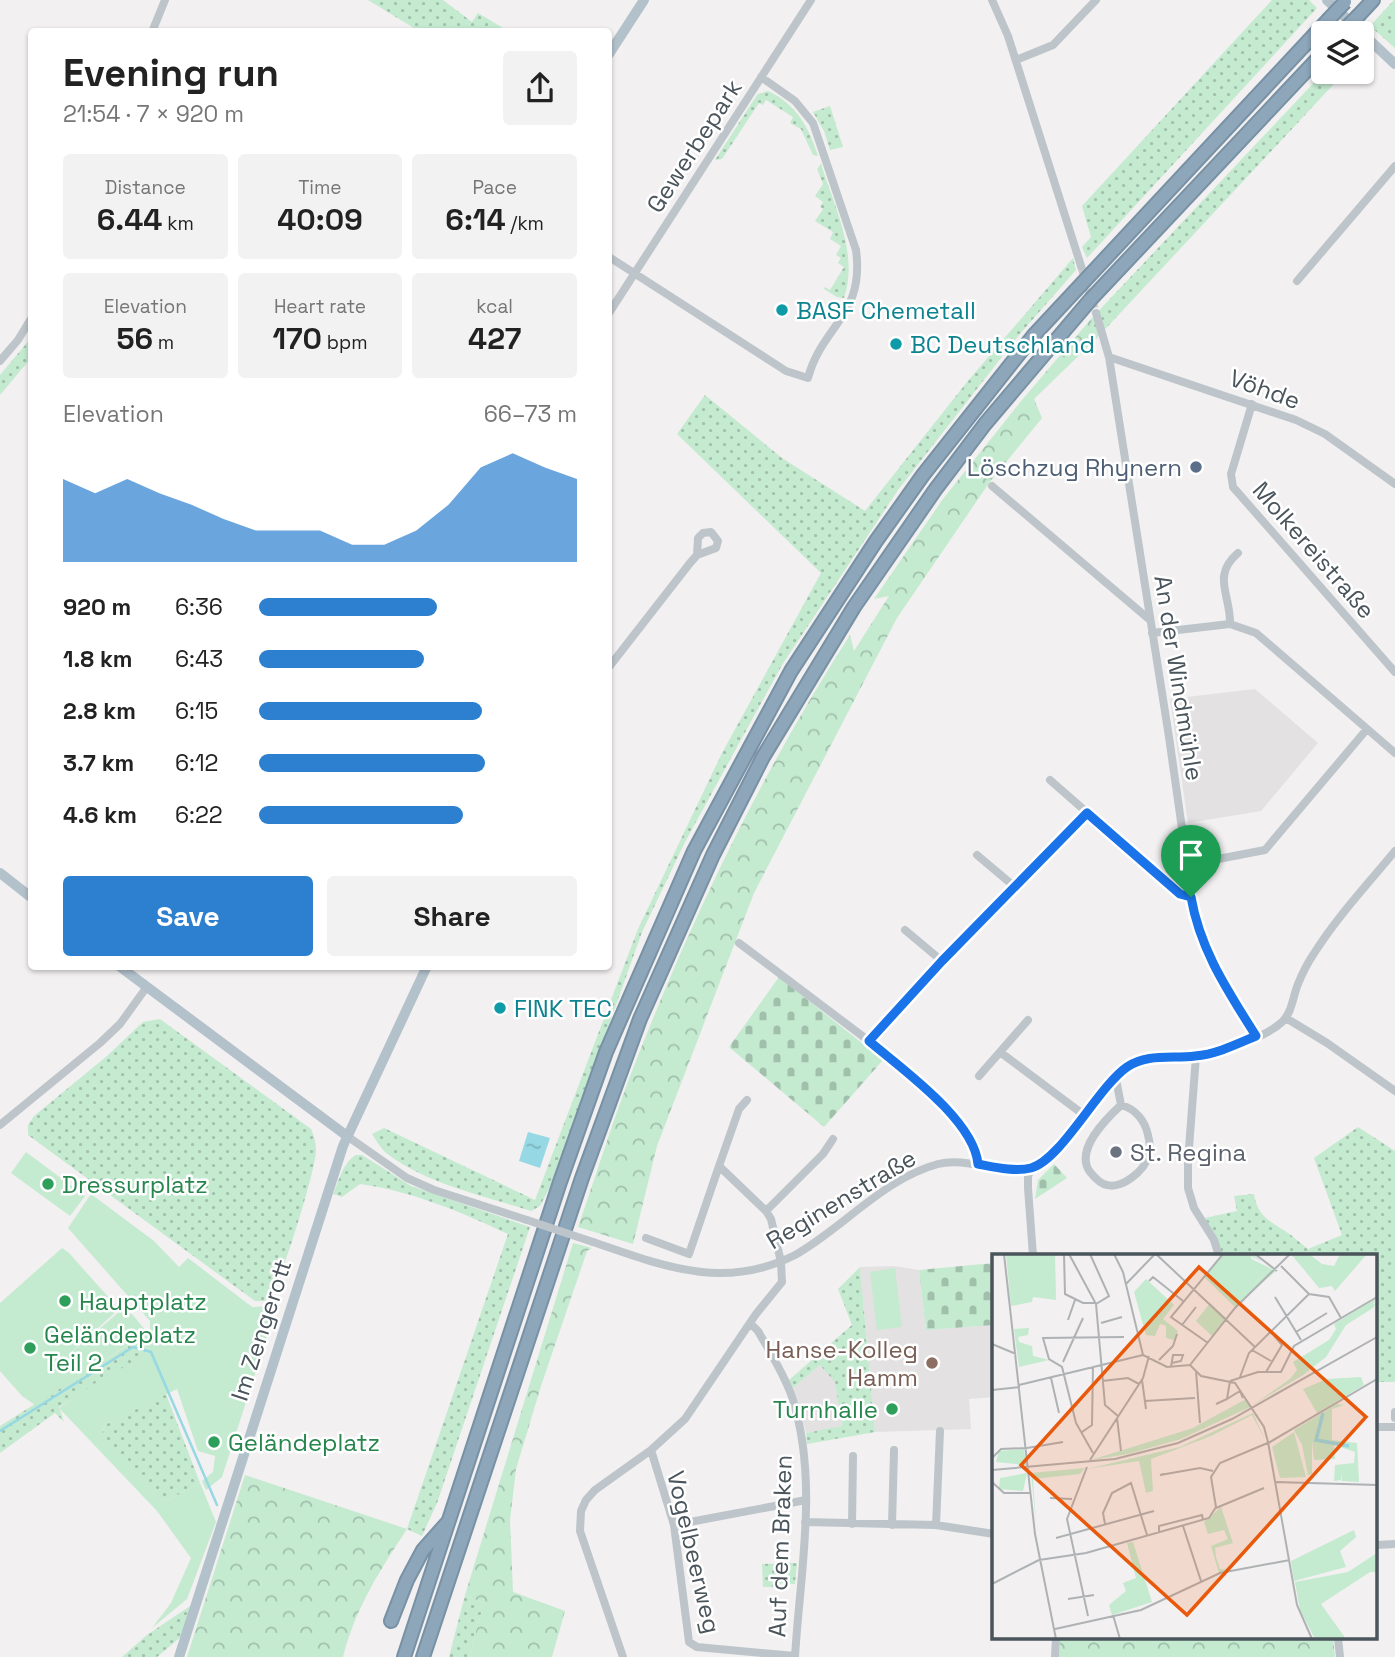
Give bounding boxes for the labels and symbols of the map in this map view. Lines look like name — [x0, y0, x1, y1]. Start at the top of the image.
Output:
street label: Gewerbepark — [639, 73, 749, 219]
place label: BASF Chemetall — [796, 295, 976, 326]
marker: BASF Chemetall — [774, 302, 790, 318]
place label: BC Deutschland — [910, 329, 1095, 360]
marker: BC Deutschland — [888, 336, 904, 352]
street label: Vöhde — [1225, 362, 1305, 416]
place label: Löschzug Rhynern — [967, 452, 1182, 483]
marker: Löschzug Rhynern — [1188, 459, 1204, 475]
street label: Molkereistraße — [1246, 475, 1382, 625]
street label: An der Windmühle — [1147, 573, 1211, 783]
pin — [1161, 825, 1221, 897]
place label: FINK TEC — [514, 993, 612, 1024]
marker: FINK TEC — [492, 1000, 508, 1016]
place label: St. Regina — [1130, 1137, 1247, 1168]
street label: Reginenstraße — [760, 1142, 922, 1256]
marker: St. Regina — [1108, 1144, 1124, 1160]
place label: Dressurplatz — [62, 1169, 208, 1200]
marker: Dressurplatz — [40, 1176, 56, 1192]
inset map — [992, 1254, 1378, 1640]
street label: Im Zengerott — [224, 1255, 298, 1405]
place label: Hauptplatz — [79, 1286, 207, 1317]
marker: Hauptplatz — [57, 1293, 73, 1309]
place label: Geländeplatz Teil 2 — [44, 1319, 196, 1378]
place label: Hanse-Kolleg Hamm — [766, 1334, 918, 1393]
marker: Geländeplatz Teil 2 — [22, 1340, 38, 1356]
marker: Hanse-Kolleg Hamm — [924, 1355, 940, 1371]
place label: Turnhalle — [773, 1394, 878, 1425]
marker: Turnhalle — [884, 1401, 900, 1417]
place label: Geländeplatz — [228, 1427, 380, 1458]
marker: Geländeplatz — [206, 1434, 222, 1450]
street label: Auf dem Braken — [761, 1454, 799, 1638]
street label: Vogelbeerweg — [660, 1468, 728, 1636]

